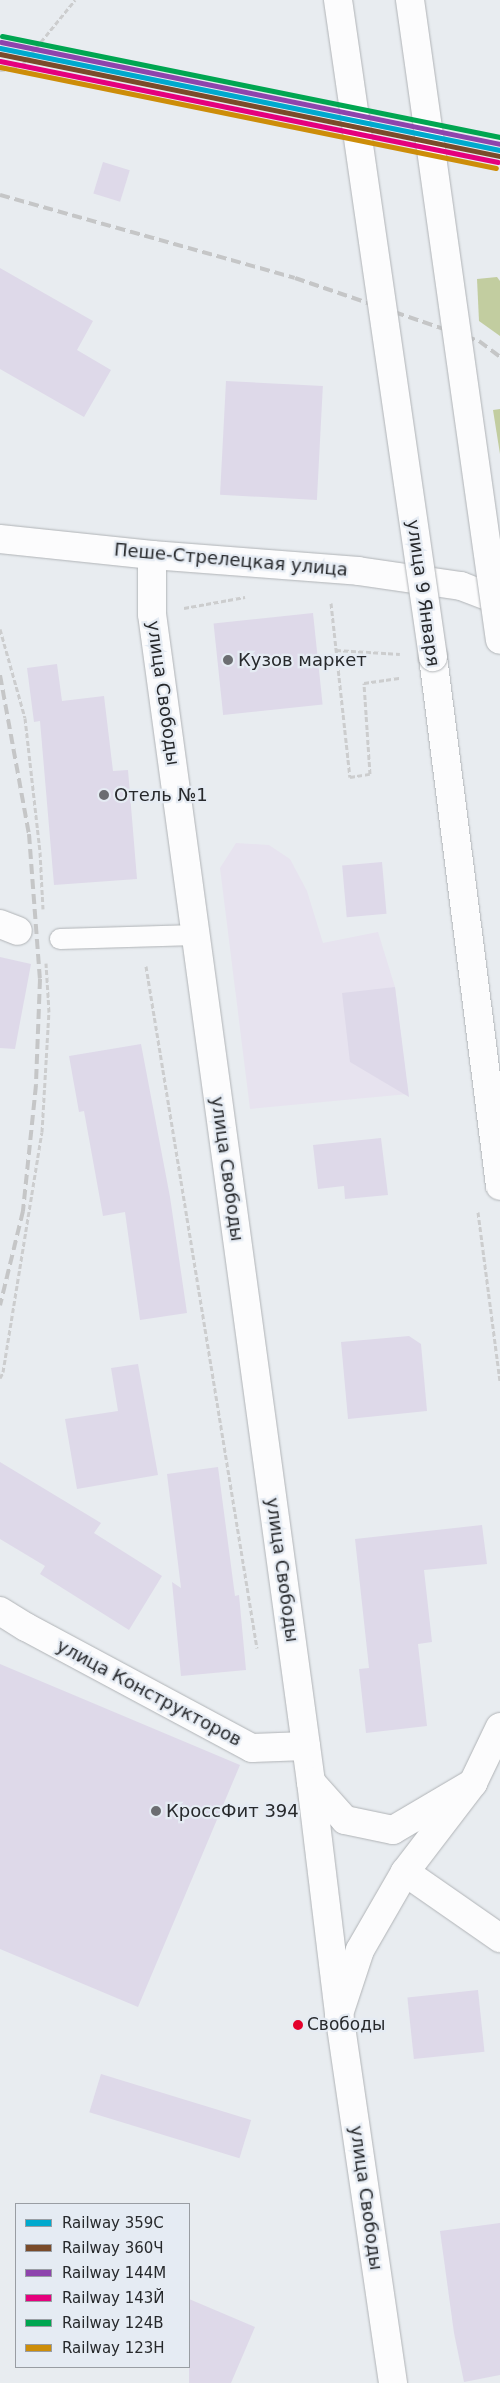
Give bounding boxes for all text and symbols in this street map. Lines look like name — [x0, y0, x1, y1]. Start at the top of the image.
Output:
street label: улица 9 Января — [402, 518, 444, 668]
street label: Пеше-Стрелецкая улица — [113, 539, 349, 581]
street label: улица Свободы — [142, 619, 184, 767]
place label: Кузов маркет — [238, 649, 367, 671]
marker: Кузов маркет — [222, 654, 234, 666]
place label: Отель №1 — [114, 784, 208, 806]
marker: Отель №1 — [98, 789, 110, 801]
street label: улица Свободы — [206, 1095, 248, 1243]
street label: улица Свободы — [261, 1496, 303, 1644]
street label: улица Конструкторов — [53, 1635, 245, 1751]
place label: КроссФит 394 — [166, 1800, 299, 1822]
marker: КроссФит 394 — [150, 1805, 162, 1817]
place label: Свободы — [307, 2015, 385, 2035]
marker: Свободы — [293, 2020, 303, 2030]
street label: улица Свободы — [345, 2124, 387, 2272]
legend — [15, 2203, 190, 2368]
text: Railway 359С — [62, 2214, 164, 2232]
text: Railway 360Ч — [62, 2239, 164, 2257]
text: Railway 144М — [62, 2264, 166, 2282]
text: Railway 143Й — [62, 2289, 165, 2307]
text: Railway 124В — [62, 2314, 164, 2332]
text: Railway 123Н — [62, 2339, 165, 2357]

